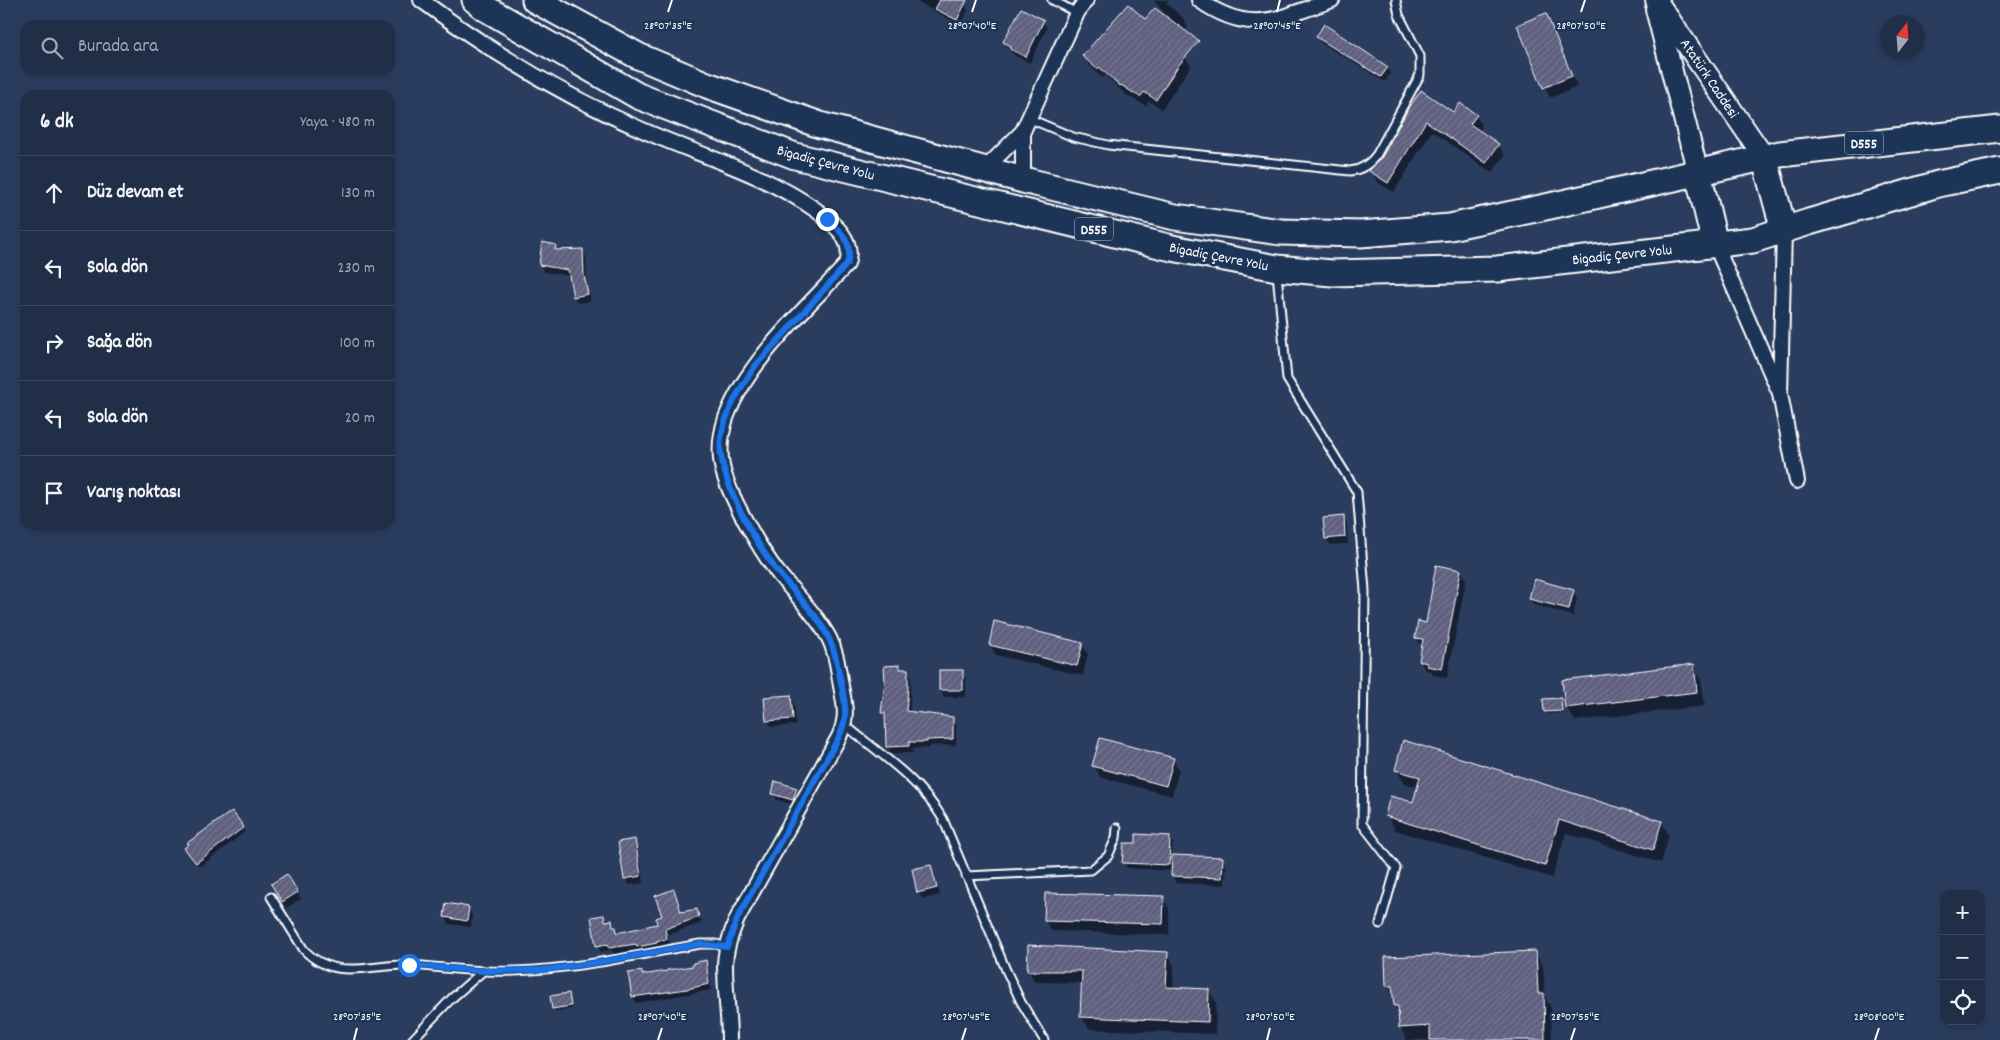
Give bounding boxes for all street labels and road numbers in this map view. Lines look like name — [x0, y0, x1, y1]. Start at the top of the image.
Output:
street label: Atatürk Caddesi — [1673, 35, 1743, 124]
road number: D555 — [1845, 132, 1883, 154]
street label: Bigadiç Çevre Yolu — [774, 140, 877, 188]
road number: D555 — [1075, 218, 1113, 240]
street label: Bigadiç Çevre Yolu — [1167, 238, 1270, 278]
street label: Bigadiç Çevre Yolu — [1571, 240, 1673, 272]

